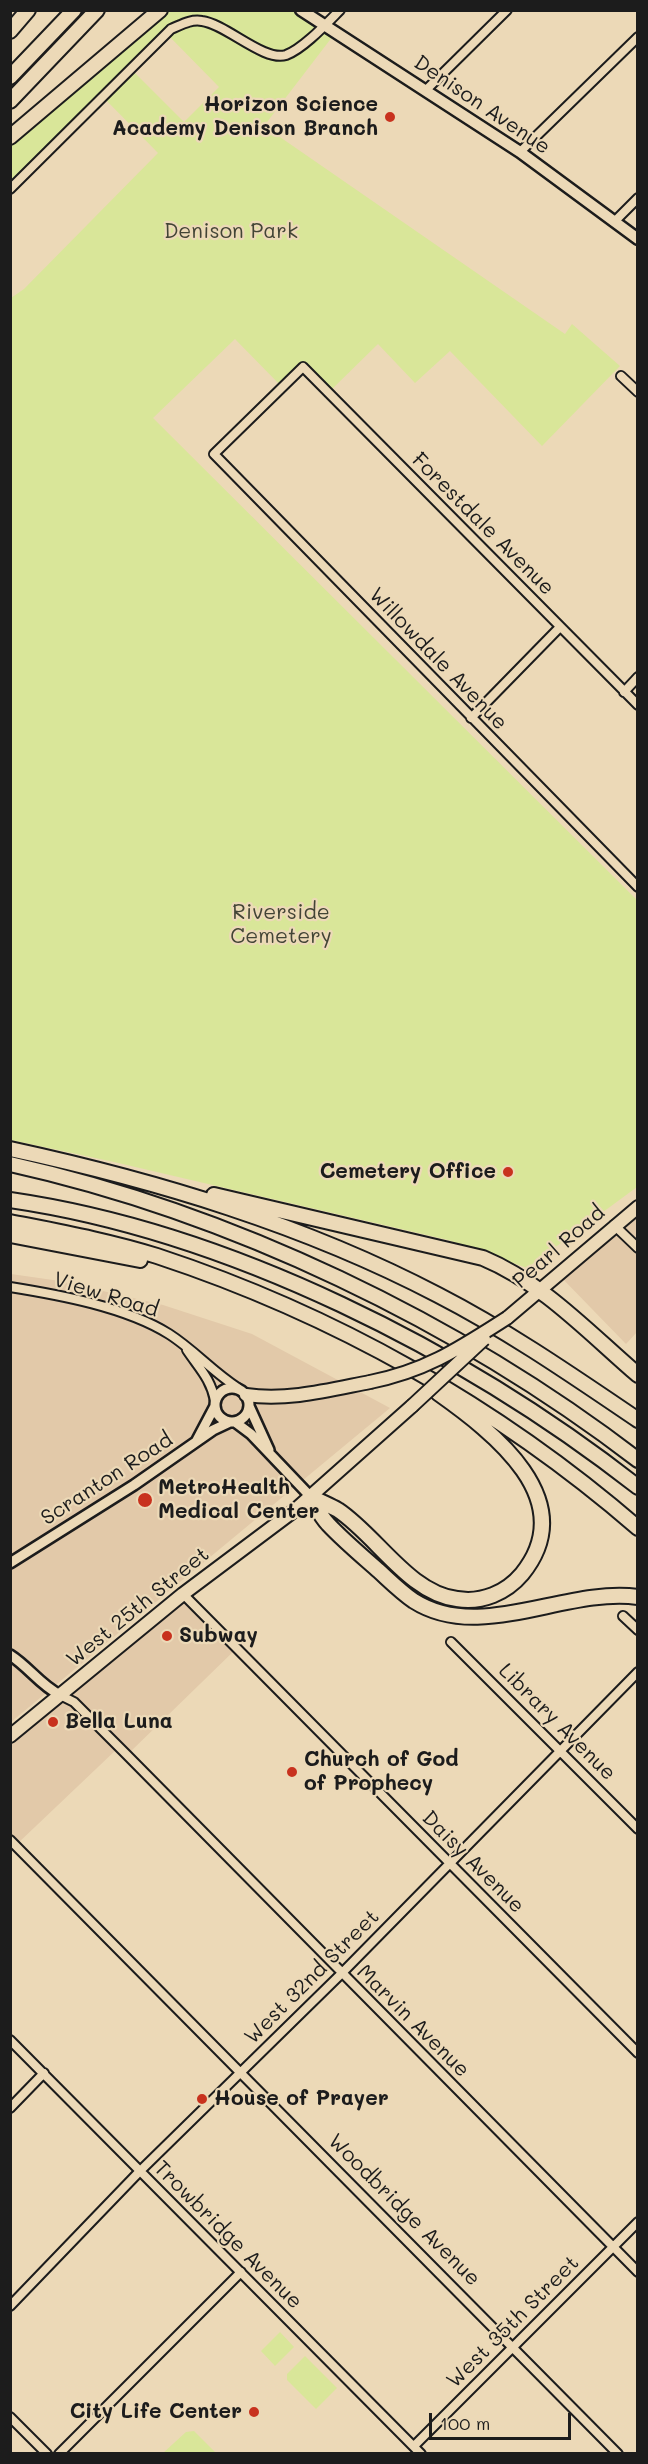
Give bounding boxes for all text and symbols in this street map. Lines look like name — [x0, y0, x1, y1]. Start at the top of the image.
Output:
street label: Denison Avenue — [409, 50, 555, 160]
place label: Horizon Science Academy Denison Branch — [112, 92, 378, 142]
marker: Horizon Science Academy Denison Branch — [383, 110, 397, 124]
park label: Denison Park — [164, 219, 298, 245]
street label: Forestdale Avenue — [406, 447, 560, 601]
street label: Willowdale Avenue — [364, 583, 512, 735]
park label: Riverside Cemetery — [230, 900, 332, 950]
place label: Cemetery Office — [320, 1159, 496, 1185]
marker: Cemetery Office — [501, 1165, 515, 1179]
street label: Pearl Road — [508, 1200, 610, 1294]
street label: View Road — [51, 1267, 161, 1323]
street label: Scranton Road — [36, 1427, 178, 1531]
place label: MetroHealth Medical Center — [158, 1475, 320, 1525]
marker: MetroHealth Medical Center — [136, 1491, 154, 1509]
street label: West 25th Street — [62, 1542, 214, 1672]
place label: Subway — [179, 1623, 258, 1649]
marker: Subway — [160, 1629, 174, 1643]
street label: Library Avenue — [493, 1658, 621, 1786]
place label: Bella Luna — [65, 1709, 173, 1735]
marker: Bella Luna — [46, 1715, 60, 1729]
place label: Church of God of Prophecy — [304, 1747, 459, 1797]
marker: Church of God of Prophecy — [285, 1765, 299, 1779]
street label: Daisy Avenue — [417, 1806, 529, 1918]
street label: West 32nd Street — [239, 1904, 385, 2050]
street label: Marvin Avenue — [351, 1959, 475, 2083]
place label: House of Prayer — [214, 2086, 389, 2112]
marker: House of Prayer — [195, 2092, 209, 2106]
street label: Woodbridge Avenue — [323, 2129, 485, 2291]
street label: Trowbridge Avenue — [149, 2156, 307, 2314]
street label: West 35th Street — [442, 2251, 584, 2393]
place label: City Life Center — [70, 2399, 242, 2425]
scale bar — [432, 2401, 574, 2439]
marker: City Life Center — [247, 2405, 261, 2419]
text: 100 m — [440, 2411, 490, 2435]

